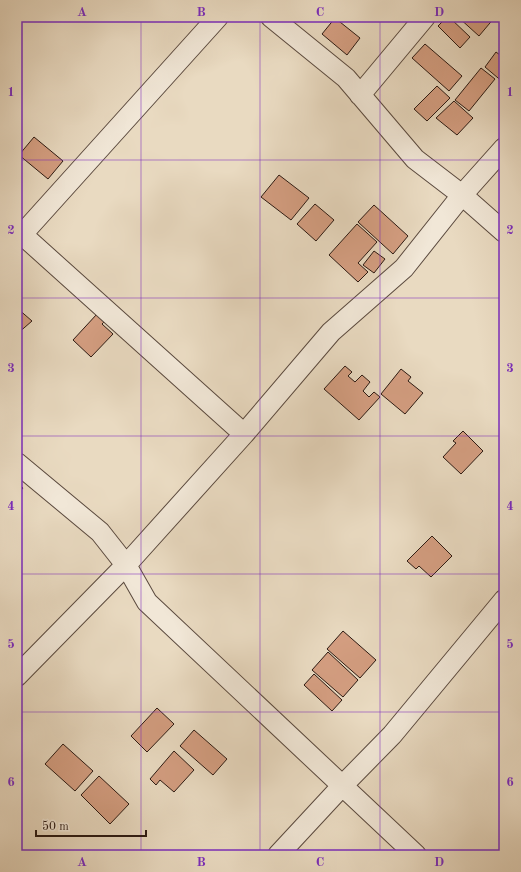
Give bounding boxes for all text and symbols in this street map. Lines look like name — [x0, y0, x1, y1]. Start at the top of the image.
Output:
text: A — [77, 6, 87, 19]
text: B — [196, 6, 206, 19]
text: C — [316, 6, 324, 19]
text: D — [434, 6, 444, 19]
text: 1 — [7, 86, 15, 99]
text: 1 — [506, 86, 514, 99]
text: 2 — [7, 224, 15, 237]
text: 2 — [506, 224, 514, 237]
text: 3 — [7, 362, 15, 375]
text: 3 — [506, 362, 514, 375]
text: 4 — [7, 500, 15, 513]
text: 4 — [506, 500, 514, 513]
text: 5 — [7, 638, 15, 651]
text: 5 — [506, 638, 514, 651]
text: 6 — [7, 776, 15, 789]
text: 6 — [506, 776, 514, 789]
scale bar — [36, 812, 146, 838]
text: 50 m — [42, 820, 69, 833]
text: A — [77, 856, 87, 869]
text: B — [196, 856, 206, 869]
text: C — [316, 856, 324, 869]
text: D — [434, 856, 444, 869]

